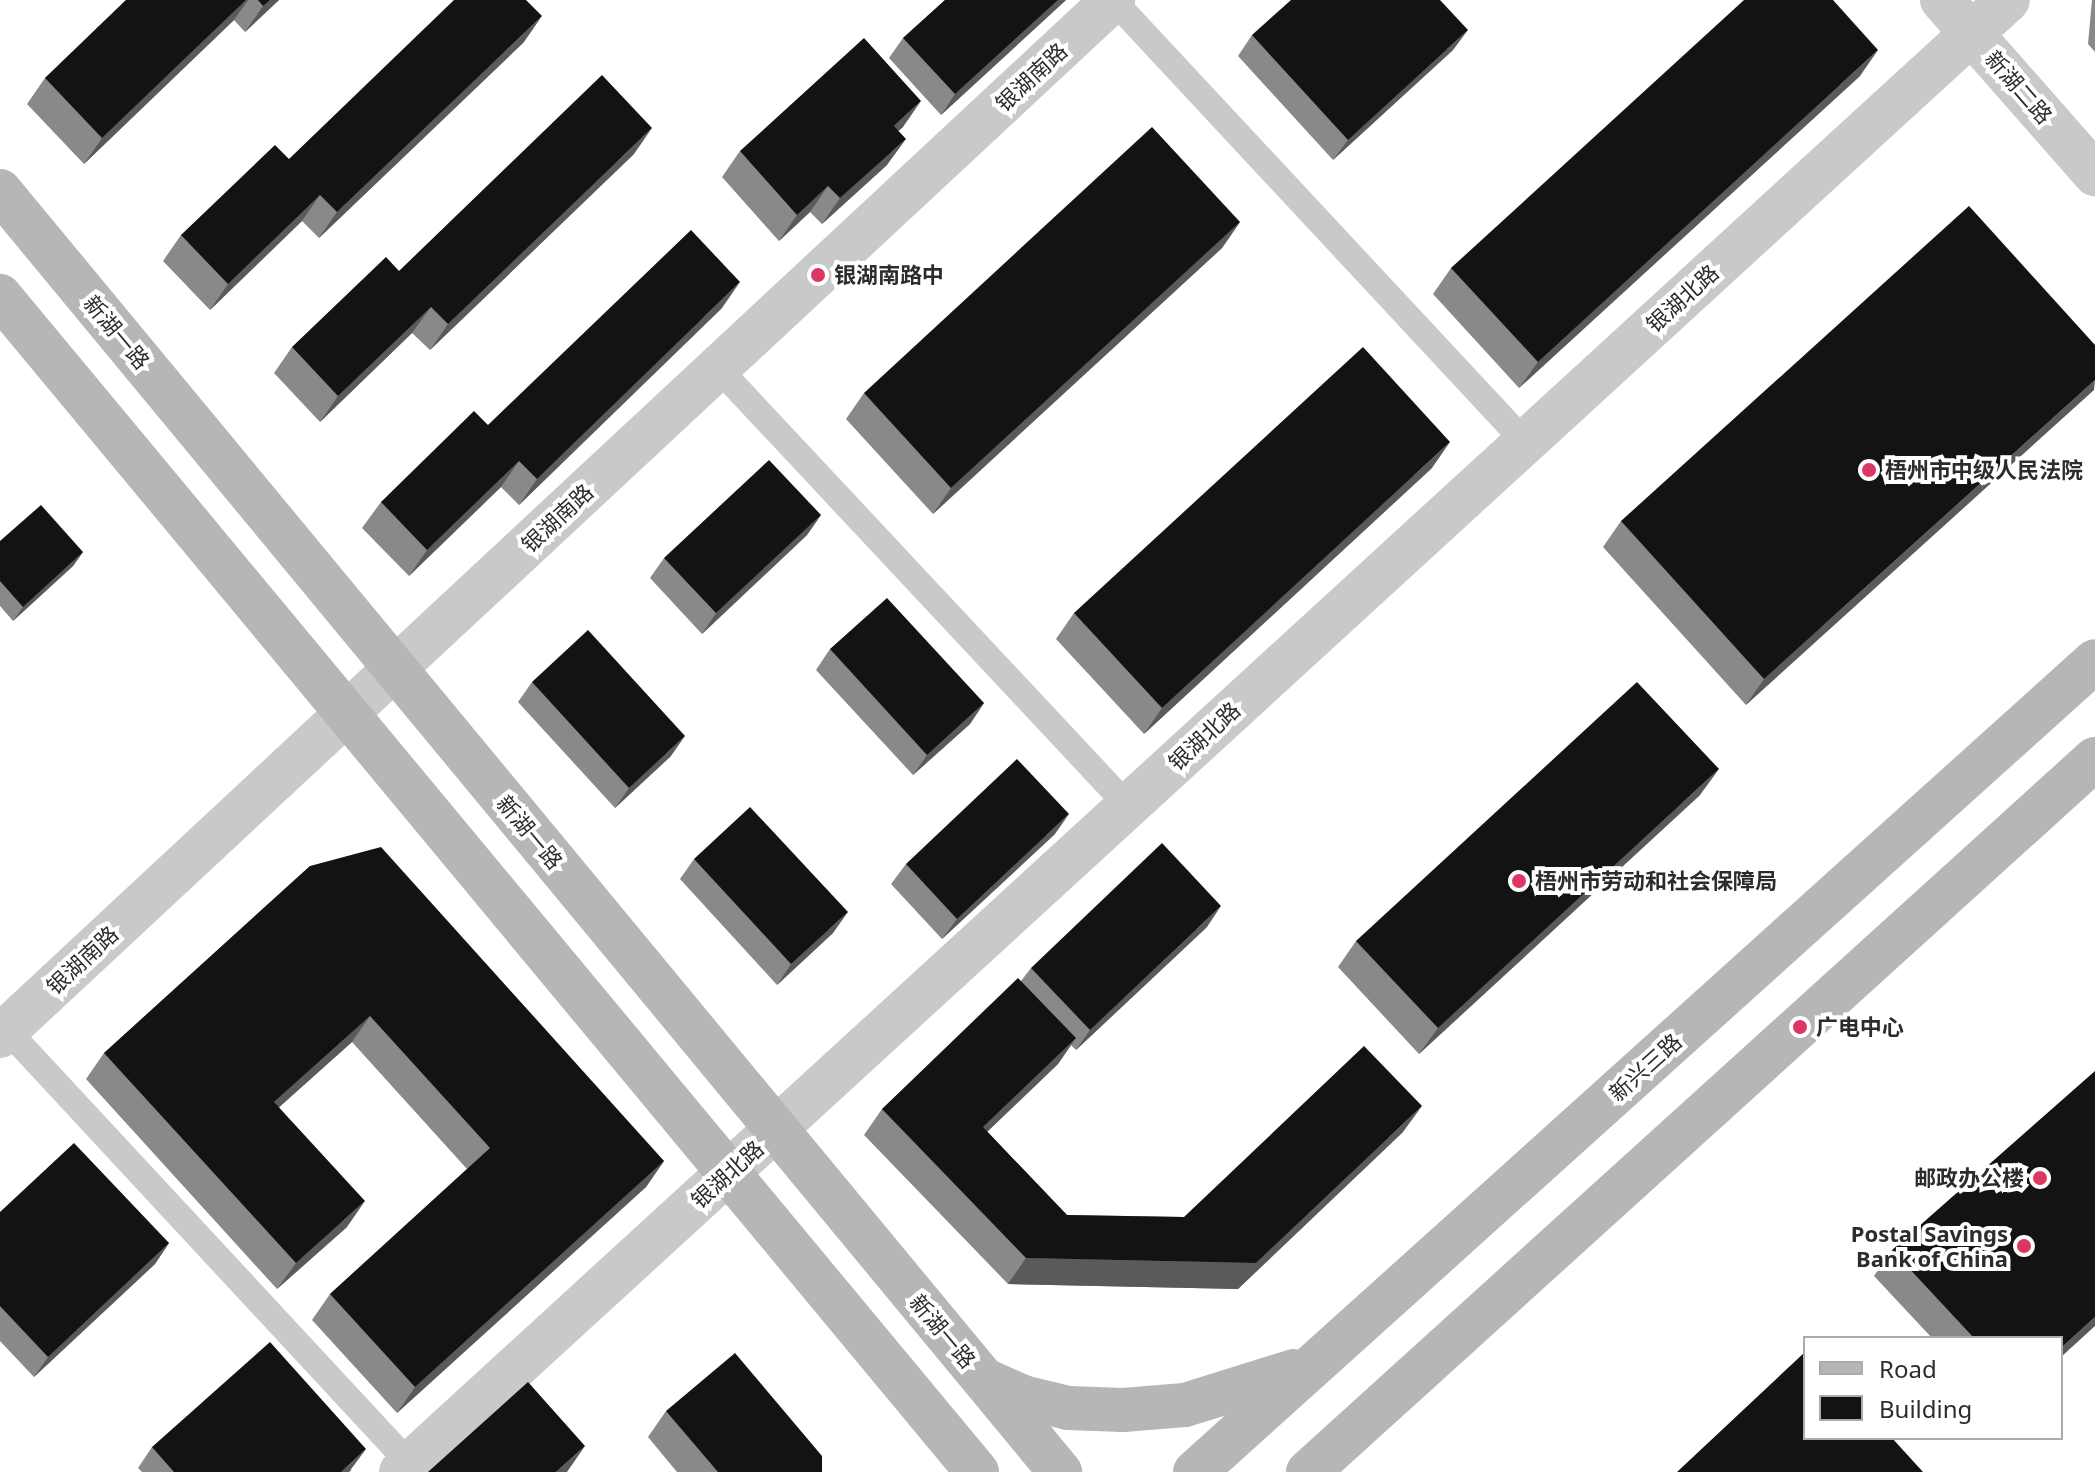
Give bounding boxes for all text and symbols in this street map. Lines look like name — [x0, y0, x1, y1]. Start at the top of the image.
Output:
street label: 银湖南路 — [990, 37, 1072, 117]
street label: 新湖二路 — [1980, 45, 2058, 129]
street label: 银湖北路 — [1640, 259, 1724, 337]
place label: 银湖南路中 — [834, 262, 944, 288]
marker: 银湖南路中 — [809, 266, 827, 284]
street label: 新湖一路 — [79, 290, 155, 374]
place label: 梧州市中级人民法院 — [1885, 457, 2083, 483]
marker: 梧州市中级人民法院 — [1860, 461, 1878, 479]
street label: 银湖南路 — [516, 478, 598, 558]
street label: 银湖北路 — [1163, 696, 1245, 776]
street label: 新湖一路 — [492, 790, 568, 874]
place label: 梧州市劳动和社会保障局 — [1535, 868, 1777, 894]
marker: 梧州市劳动和社会保障局 — [1510, 872, 1528, 890]
street label: 银湖南路 — [41, 920, 123, 1000]
place label: 广电中心 — [1816, 1014, 1904, 1040]
marker: 广电中心 — [1791, 1018, 1809, 1036]
street label: 新兴三路 — [1603, 1028, 1687, 1106]
street label: 银湖北路 — [685, 1135, 769, 1213]
place label: 邮政办公楼 — [1914, 1165, 2024, 1191]
marker: 邮政办公楼 — [2031, 1169, 2049, 1187]
place label: Postal Savings Bank of China — [1851, 1220, 2008, 1272]
marker: Postal Savings Bank of China — [2015, 1237, 2033, 1255]
street label: 新湖一路 — [905, 1289, 981, 1373]
legend — [1803, 1336, 2063, 1440]
text: Road — [1879, 1352, 1937, 1385]
text: Building — [1879, 1392, 1972, 1425]

